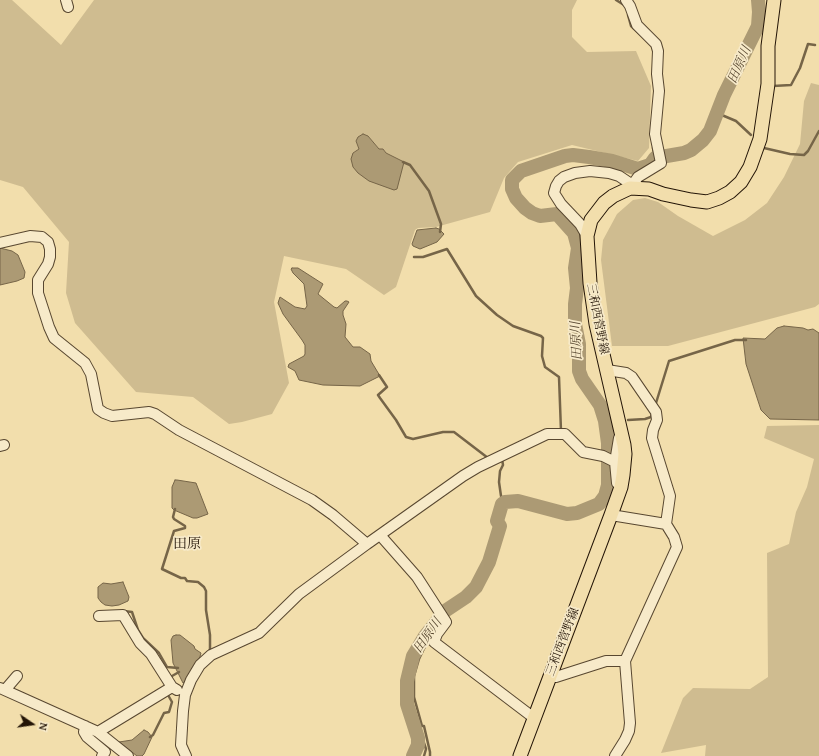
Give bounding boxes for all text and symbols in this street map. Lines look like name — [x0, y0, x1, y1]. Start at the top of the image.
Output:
water label: 田原川 — [725, 44, 755, 86]
street label: 三和西菅野線 — [583, 282, 611, 356]
water label: 田原川 — [568, 321, 586, 361]
district label: 田原 — [173, 536, 201, 552]
street label: 三和西菅野線 — [543, 606, 583, 678]
water label: 田原川 — [410, 616, 446, 656]
north arrow — [12, 704, 52, 744]
text: N — [35, 721, 52, 732]

